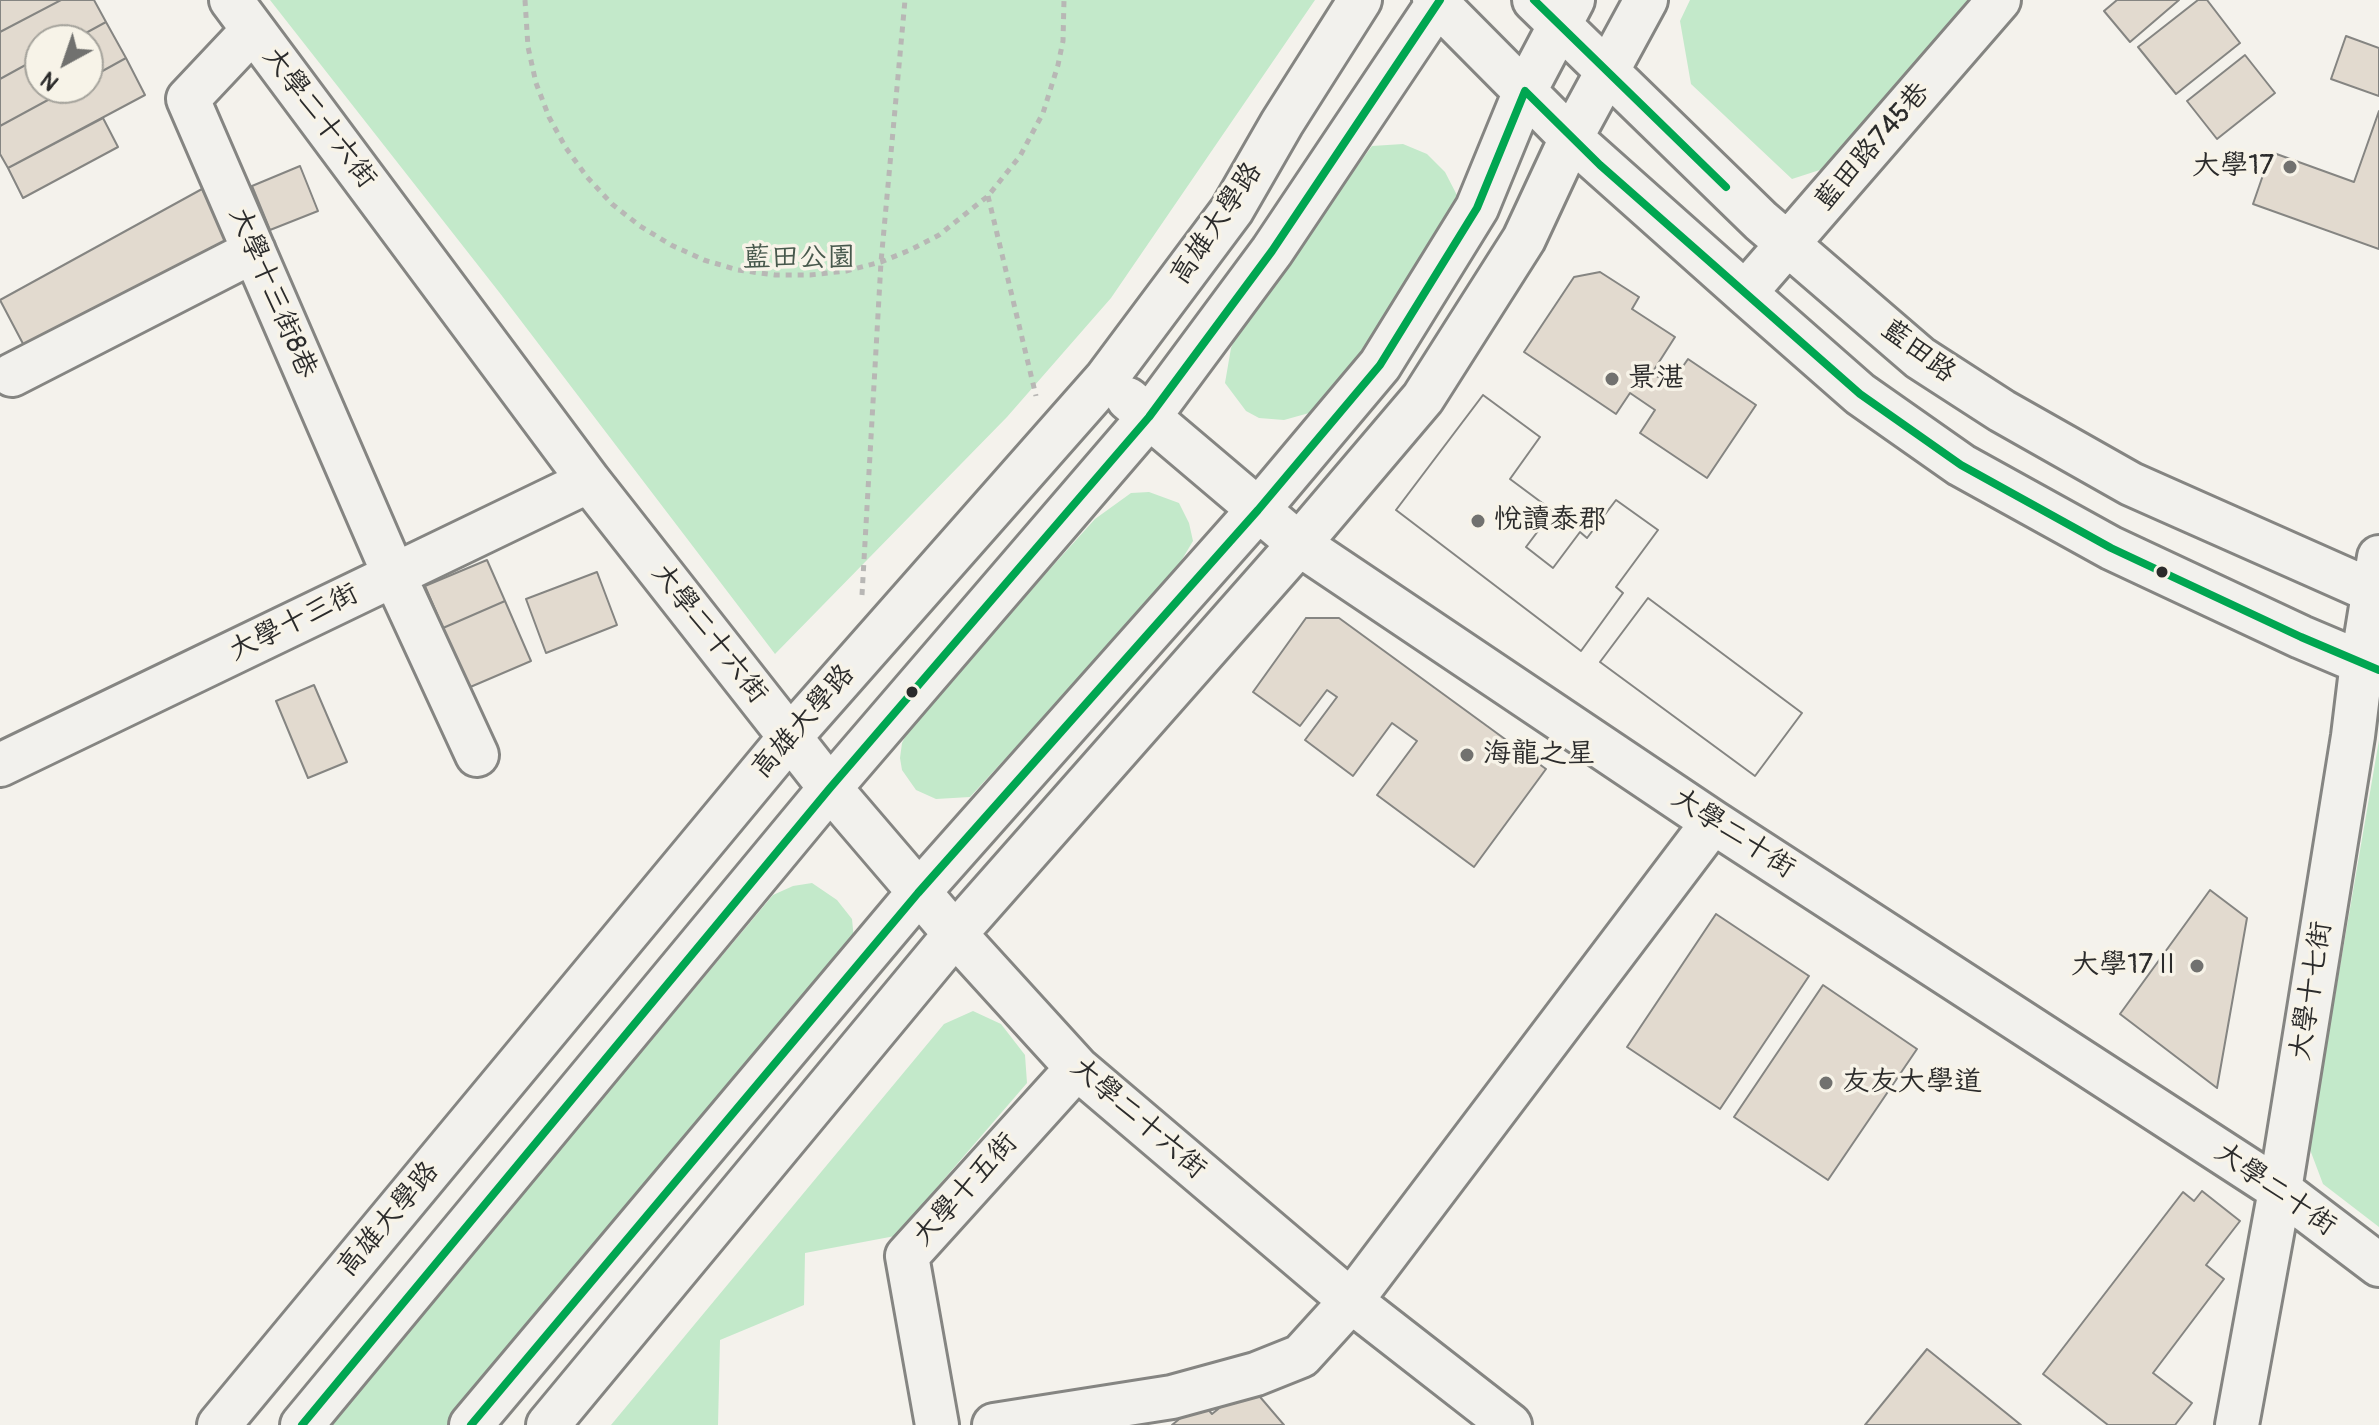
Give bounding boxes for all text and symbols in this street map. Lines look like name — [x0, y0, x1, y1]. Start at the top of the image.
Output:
north arrow — [24, 24, 104, 104]
street label: 大學二十六街 — [255, 41, 383, 195]
text: N — [35, 65, 65, 96]
street label: 藍田路745巷 — [1808, 76, 1938, 218]
place label: 大學17 — [2192, 150, 2274, 184]
street label: 高雄大學路 — [1164, 157, 1270, 291]
marker: 大學17 — [2281, 158, 2299, 176]
street label: 大學十三街8巷 — [221, 203, 323, 383]
park label: 藍田公園 — [743, 242, 855, 276]
street label: 藍田路 — [1874, 313, 1962, 391]
place label: 景湛 — [1628, 362, 1684, 396]
marker: 景湛 — [1603, 370, 1621, 388]
place label: 悅讀泰郡 — [1494, 504, 1606, 538]
marker: 悅讀泰郡 — [1469, 512, 1487, 530]
street label: 大學二十六街 — [644, 557, 774, 711]
unlabelled marker — [2154, 564, 2170, 580]
street label: 大學十三街 — [224, 577, 364, 669]
street label: 高雄大學路 — [745, 658, 863, 786]
unlabelled marker — [904, 684, 920, 700]
place label: 海龍之星 — [1483, 738, 1595, 772]
marker: 海龍之星 — [1458, 746, 1476, 764]
street label: 大學二十街 — [1665, 782, 1801, 886]
street label: 大學十七街 — [2284, 919, 2340, 1063]
place label: 大學17Ⅱ — [2071, 949, 2181, 983]
marker: 大學17Ⅱ — [2188, 957, 2206, 975]
street label: 大學二十六街 — [1064, 1051, 1212, 1187]
place label: 友友大學道 — [1842, 1066, 1982, 1100]
marker: 友友大學道 — [1817, 1074, 1835, 1092]
street label: 大學十五街 — [907, 1127, 1025, 1253]
street label: 大學二十街 — [2208, 1136, 2342, 1244]
street label: 高雄大學路 — [331, 1156, 447, 1284]

